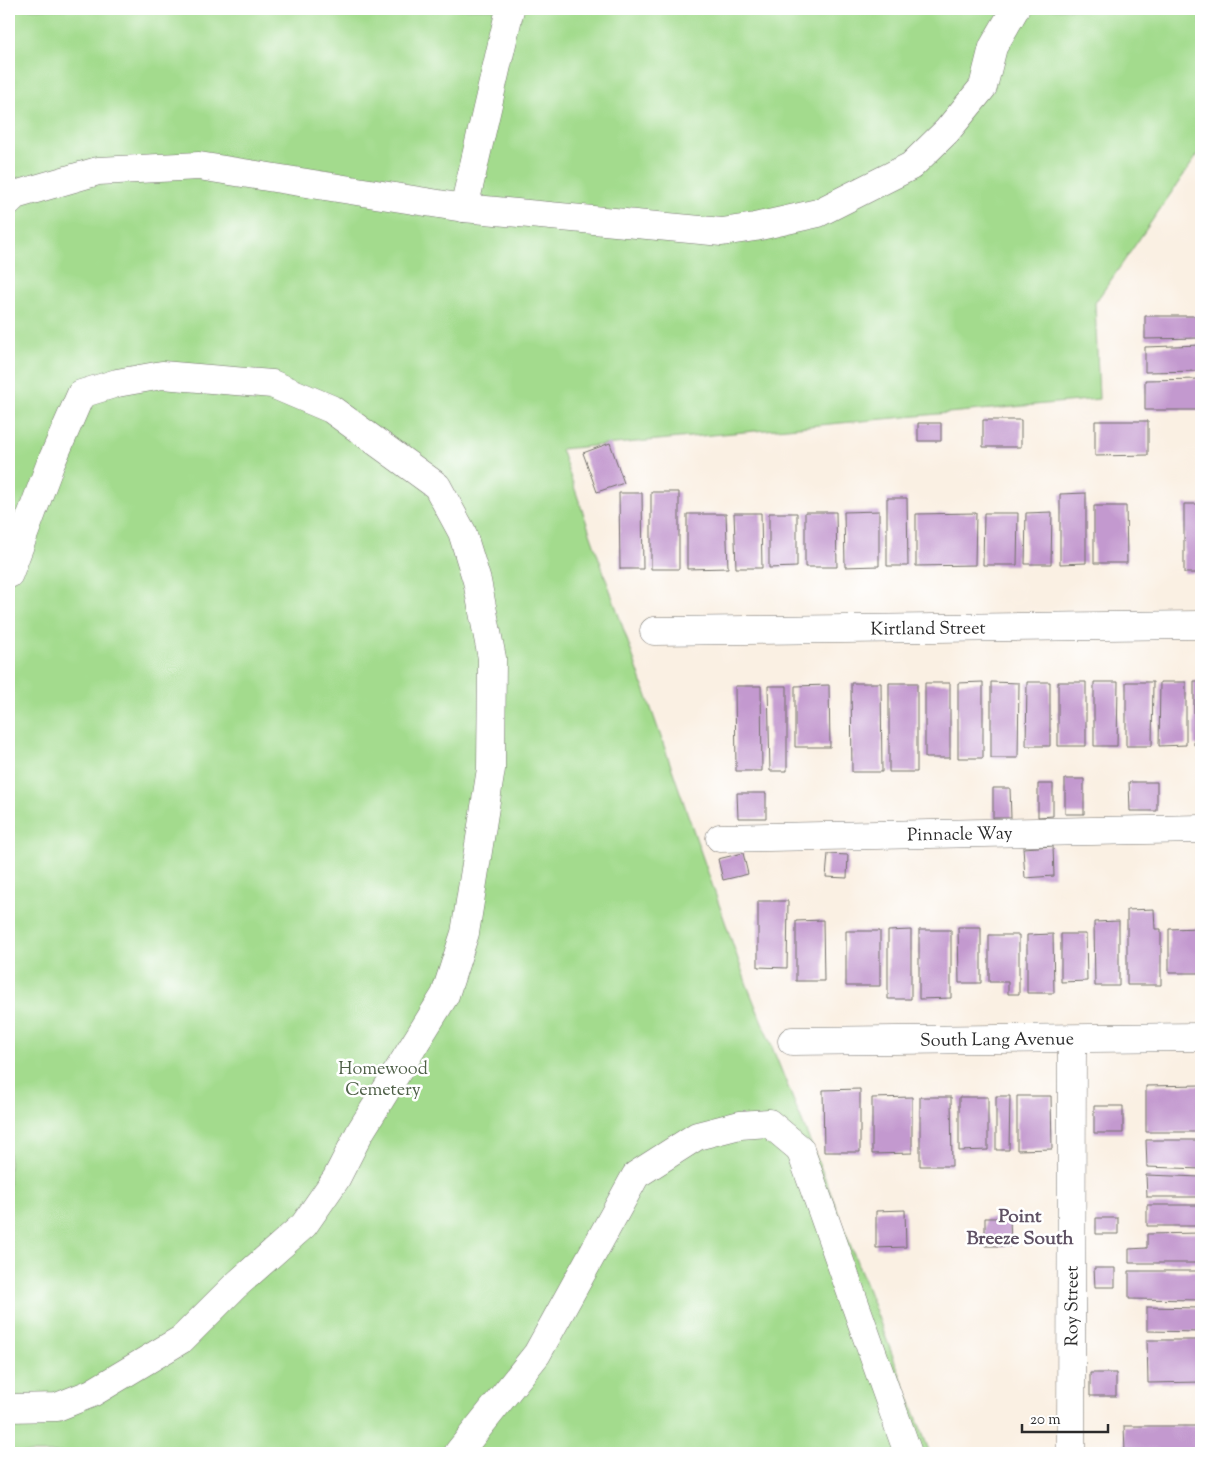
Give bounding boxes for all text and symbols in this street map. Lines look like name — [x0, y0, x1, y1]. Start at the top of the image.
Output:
street label: Kirtland Street — [870, 616, 986, 644]
street label: Pinnacle Way — [907, 822, 1013, 849]
street label: South Lang Avenue — [920, 1027, 1074, 1055]
park label: Homewood Cemetery — [338, 1057, 428, 1104]
district label: Point Breeze South — [966, 1204, 1074, 1253]
street label: Roy Street — [1060, 1265, 1086, 1347]
scale bar — [1022, 1402, 1109, 1434]
text: 20 m — [1030, 1410, 1061, 1431]

